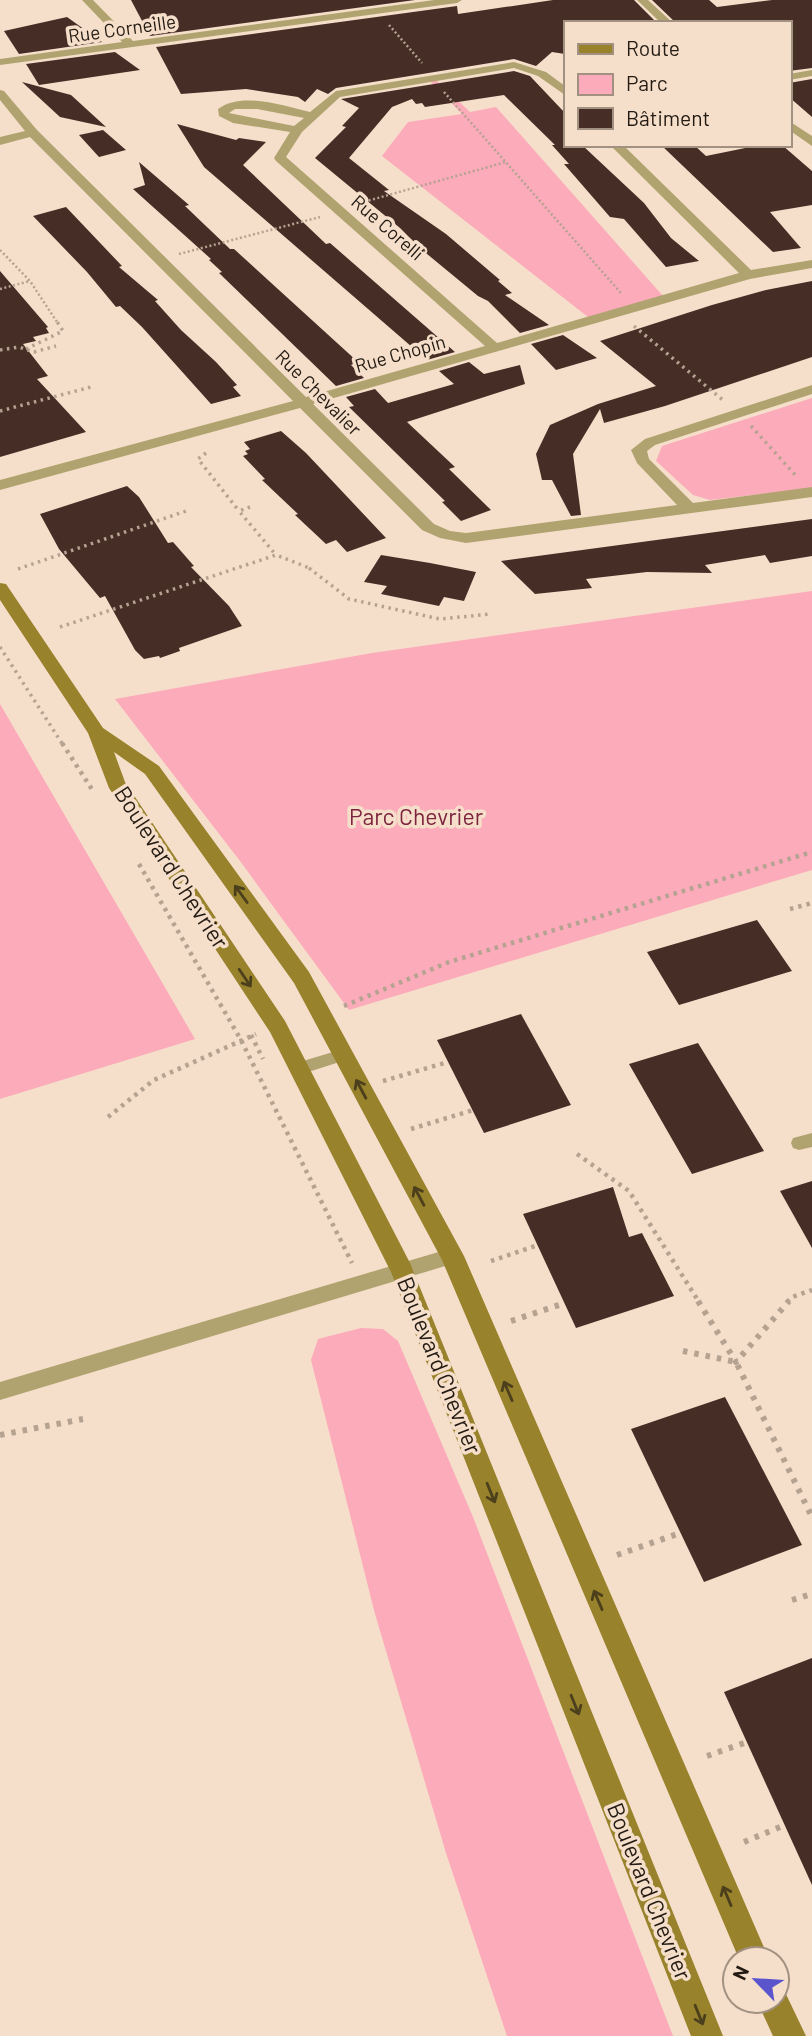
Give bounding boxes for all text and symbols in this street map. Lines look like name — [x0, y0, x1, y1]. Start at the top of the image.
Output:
street label: Rue Corneille — [67, 9, 177, 47]
legend — [564, 21, 791, 147]
text: Route — [626, 35, 680, 60]
text: Parc — [626, 70, 668, 95]
text: Bâtiment — [626, 105, 710, 130]
street label: Rue Corelli — [347, 189, 429, 265]
street label: Rue Chopin — [352, 329, 448, 377]
street label: Rue Chevalier — [271, 344, 367, 440]
street label: Boulevard Chevrier — [109, 780, 235, 954]
park label: Parc Chevrier — [349, 802, 484, 830]
one-way arrow — [234, 885, 249, 904]
one-way arrow — [238, 968, 252, 987]
one-way arrow — [354, 1079, 368, 1099]
one-way arrow — [411, 1186, 425, 1207]
street label: Boulevard Chevrier — [392, 1272, 488, 1458]
one-way arrow — [501, 1380, 514, 1402]
one-way arrow — [486, 1482, 499, 1504]
one-way arrow — [591, 1589, 604, 1611]
one-way arrow — [570, 1693, 583, 1715]
street label: Boulevard Chevrier — [602, 1798, 698, 1984]
one-way arrow — [720, 1886, 733, 1908]
north arrow — [721, 1945, 791, 2015]
text: N — [727, 1962, 753, 1983]
one-way arrow — [693, 2004, 706, 2026]

